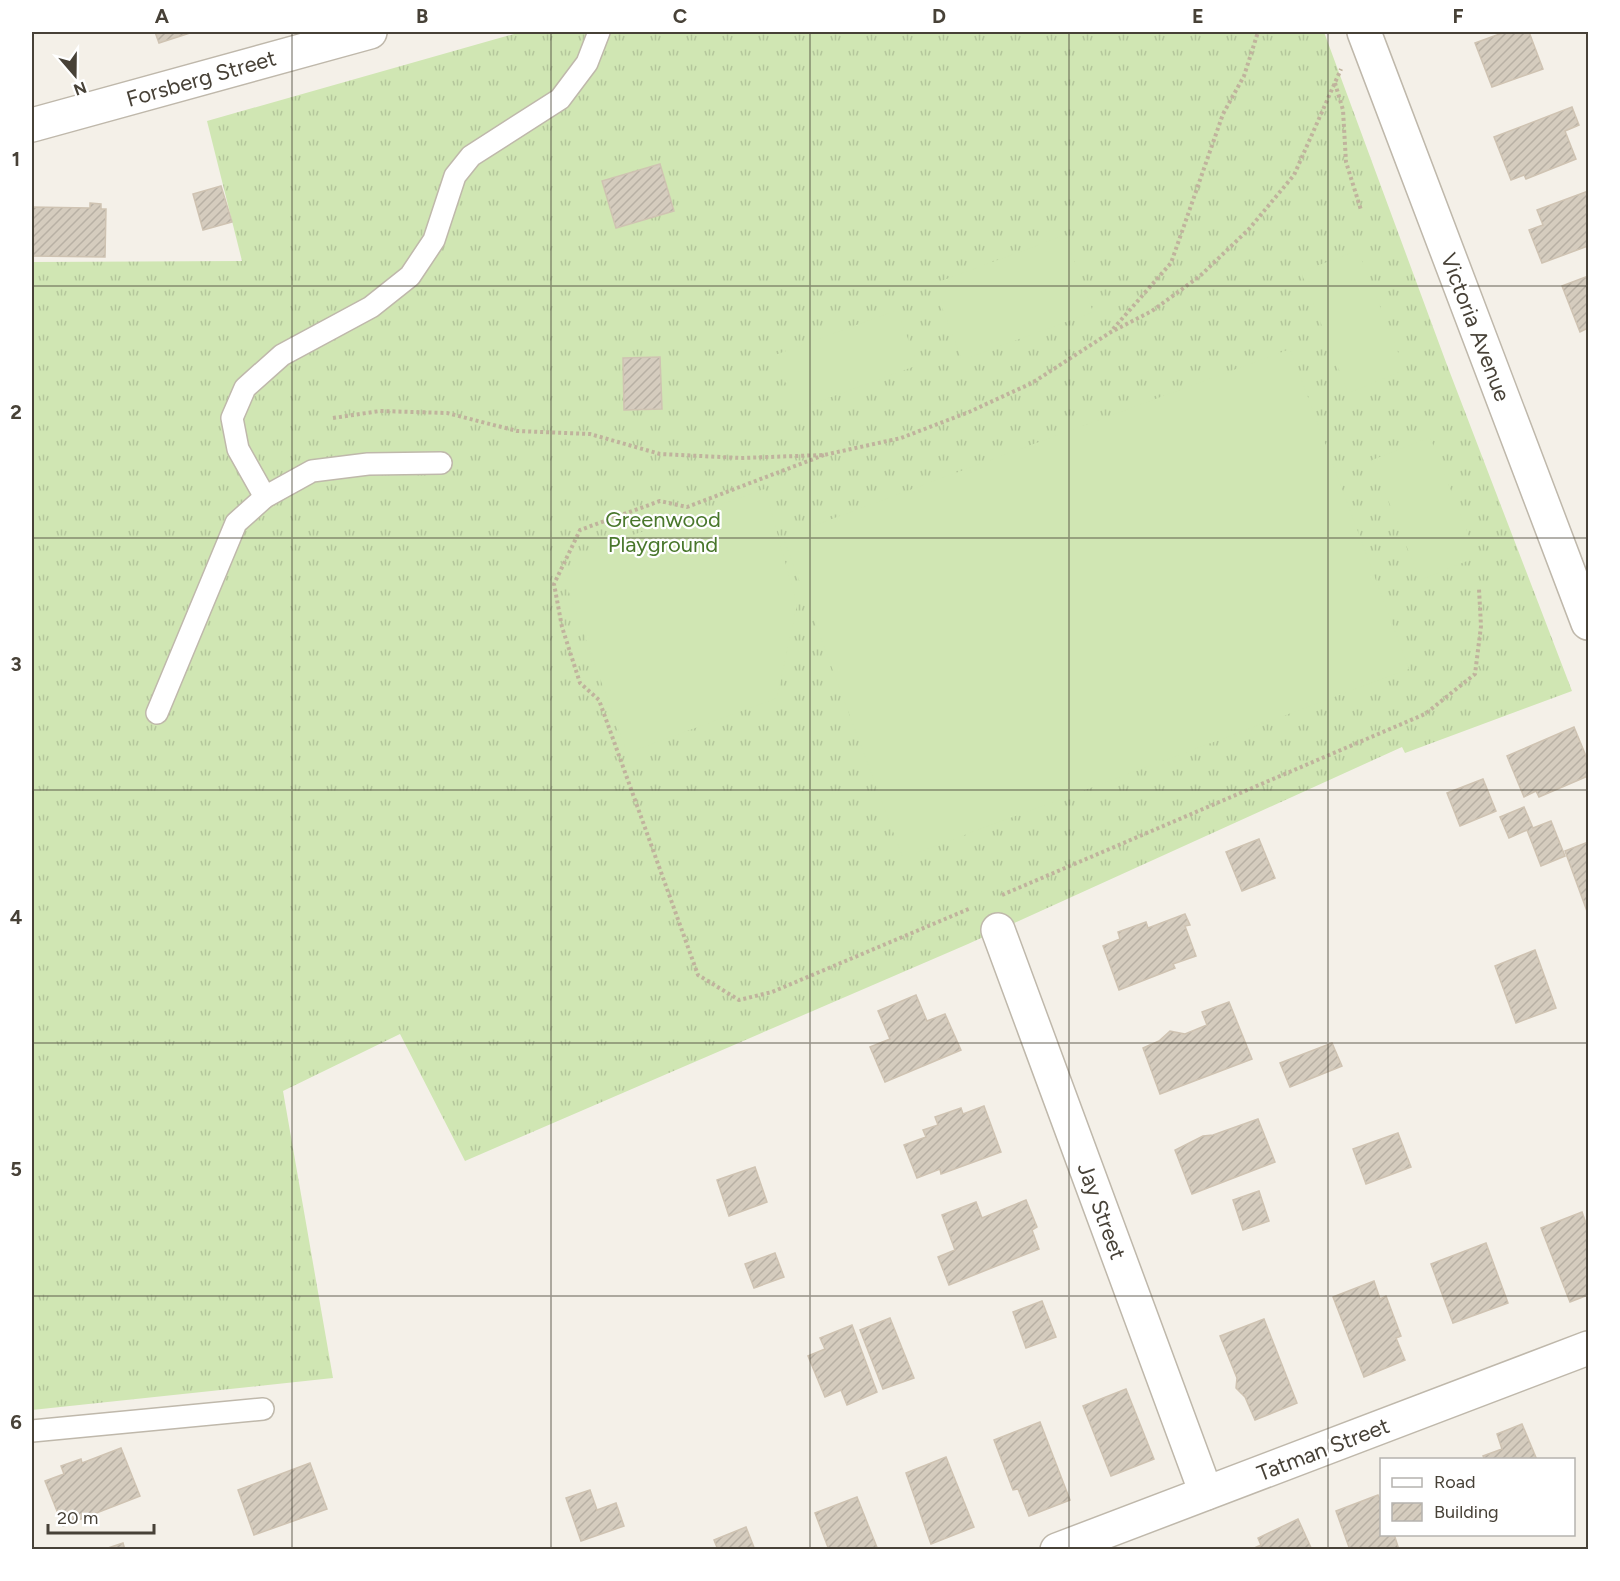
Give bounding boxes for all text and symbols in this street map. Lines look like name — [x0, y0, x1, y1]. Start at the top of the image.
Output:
text: A — [155, 4, 170, 28]
text: B — [416, 4, 428, 28]
text: C — [673, 4, 687, 28]
text: D — [932, 4, 946, 28]
text: E — [1192, 4, 1204, 28]
text: F — [1452, 4, 1464, 28]
street label: Forsberg Street — [123, 44, 279, 113]
north arrow — [45, 45, 105, 105]
text: N — [71, 78, 89, 100]
text: 1 — [12, 147, 20, 171]
street label: Victoria Avenue — [1435, 249, 1516, 405]
text: 2 — [10, 400, 22, 424]
park label: Greenwood Playground — [605, 506, 721, 558]
text: 3 — [10, 652, 22, 676]
text: 4 — [10, 905, 23, 929]
text: 5 — [10, 1157, 22, 1181]
street label: Jay Street — [1072, 1159, 1131, 1263]
text: 6 — [10, 1410, 22, 1434]
street label: Tatman Street — [1253, 1412, 1393, 1487]
legend — [1380, 1458, 1575, 1536]
text: Road — [1434, 1471, 1475, 1493]
scale bar — [48, 1497, 154, 1535]
text: Building — [1434, 1501, 1499, 1523]
text: 20 m — [57, 1507, 98, 1529]

